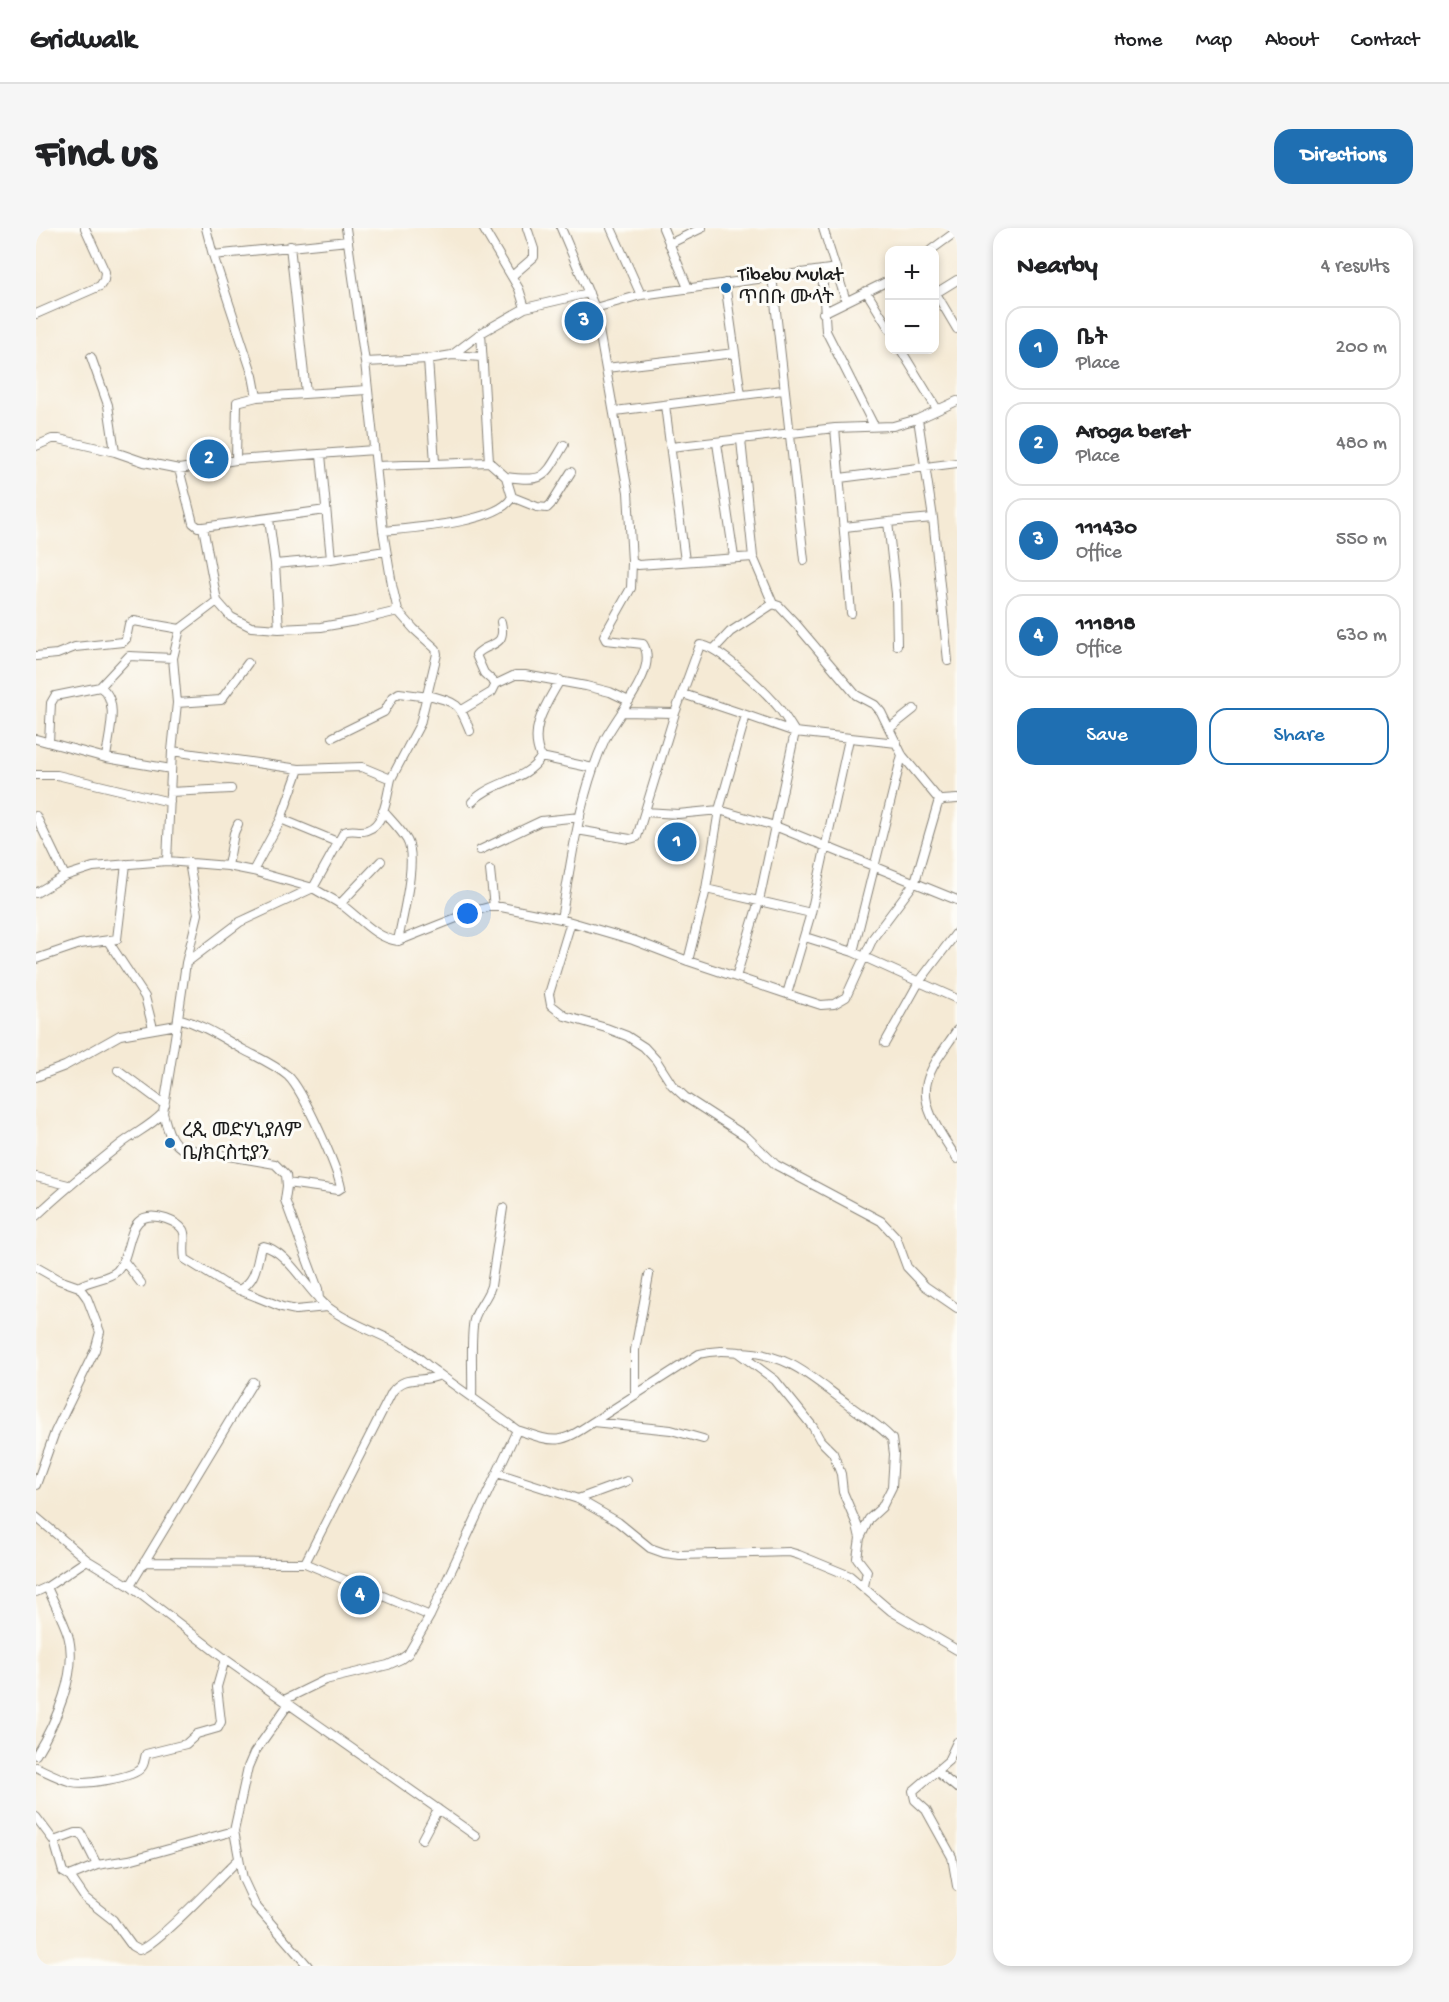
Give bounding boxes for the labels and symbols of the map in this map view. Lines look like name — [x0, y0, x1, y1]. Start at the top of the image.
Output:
place label: Tibebu Mulat ጥበቡ ሙላት — [737, 265, 844, 311]
marker: Tibebu Mulat ጥበቡ ሙላት — [719, 281, 733, 295]
pin: 3 — [564, 298, 604, 344]
pin: 2 — [190, 436, 228, 482]
pin: 1 — [658, 820, 696, 864]
your location — [453, 899, 482, 928]
place label: ረጲ መድሃኒያለም ቤ/ክርስቲያን — [182, 1121, 302, 1167]
marker: ረጲ መድሃኒያለም ቤ/ክርስቲያን — [163, 1136, 177, 1150]
pin: 4 — [340, 1572, 380, 1618]

